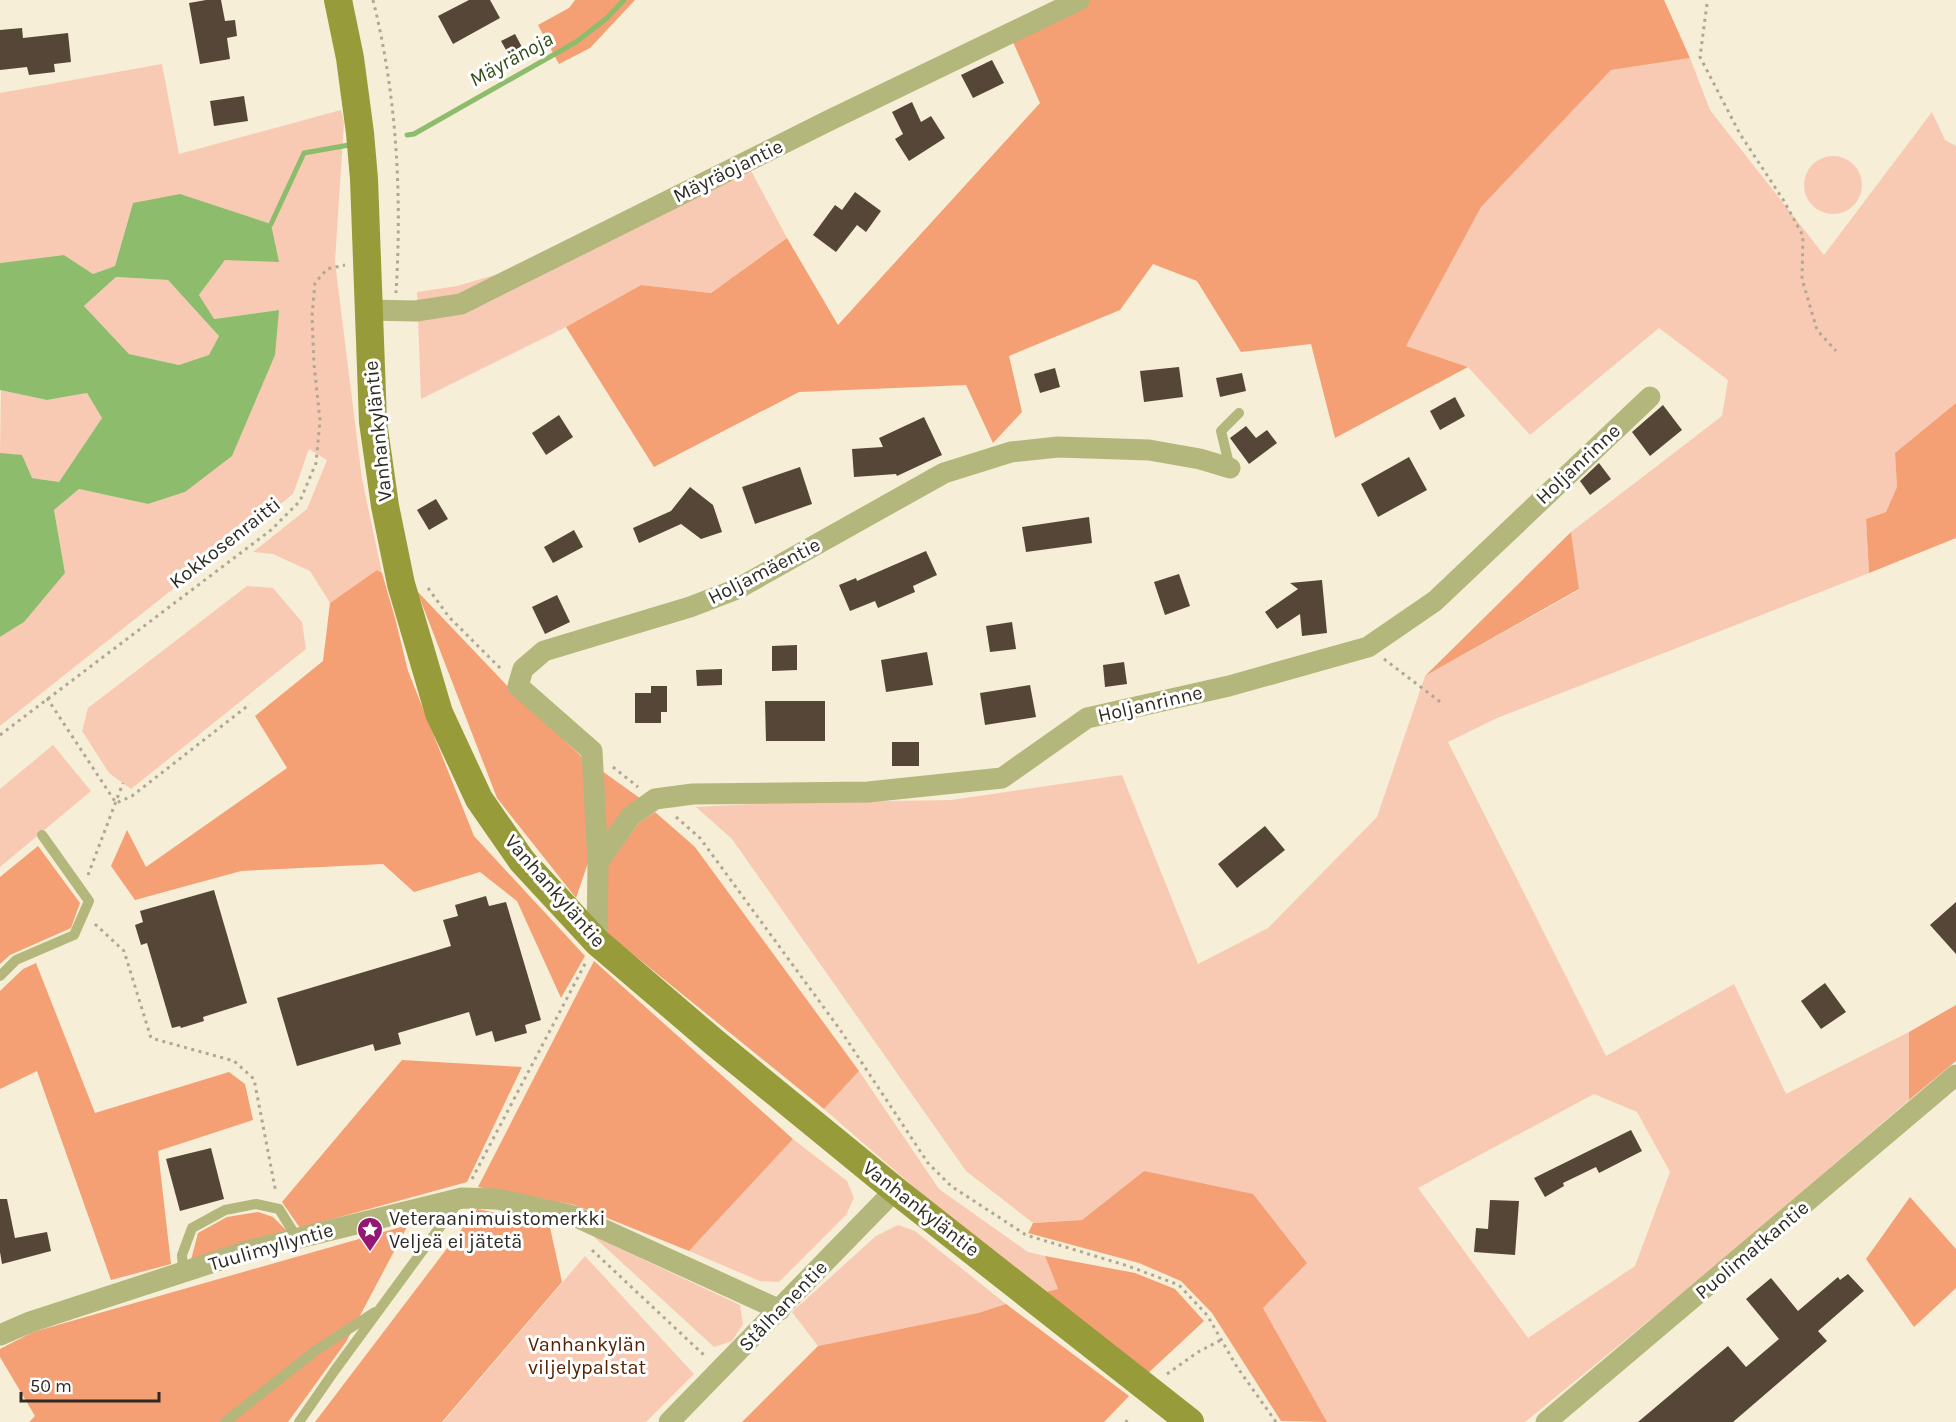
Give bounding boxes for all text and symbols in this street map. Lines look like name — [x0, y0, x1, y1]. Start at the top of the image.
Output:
water label: Mäyränoja — [465, 26, 557, 92]
street label: Mäyräojantie — [669, 134, 787, 208]
street label: Vanhankyläntie — [359, 359, 397, 503]
street label: Holjanrinne — [1531, 419, 1625, 509]
street label: Kokkosenraitti — [165, 493, 285, 593]
street label: Holjamäentie — [704, 533, 824, 609]
street label: Holjanrinne — [1095, 681, 1205, 727]
street label: Vanhankyläntie — [500, 830, 610, 952]
street label: Vanhankyläntie — [858, 1156, 984, 1262]
street label: Puolimatkantie — [1691, 1196, 1813, 1304]
place label: Veteraanimuistomerkki Veljeä ei jätetä — [389, 1207, 605, 1253]
place icon: Veteraanimuistomerkki Veljeä ei jätetä — [355, 1215, 385, 1253]
street label: Tuulimyllyntie — [206, 1218, 336, 1276]
street label: Stålhanentie — [734, 1256, 832, 1356]
park label: Vanhankylän viljelypalstat — [528, 1333, 646, 1379]
scale bar — [21, 1365, 159, 1403]
text: 50 m — [30, 1375, 72, 1397]

